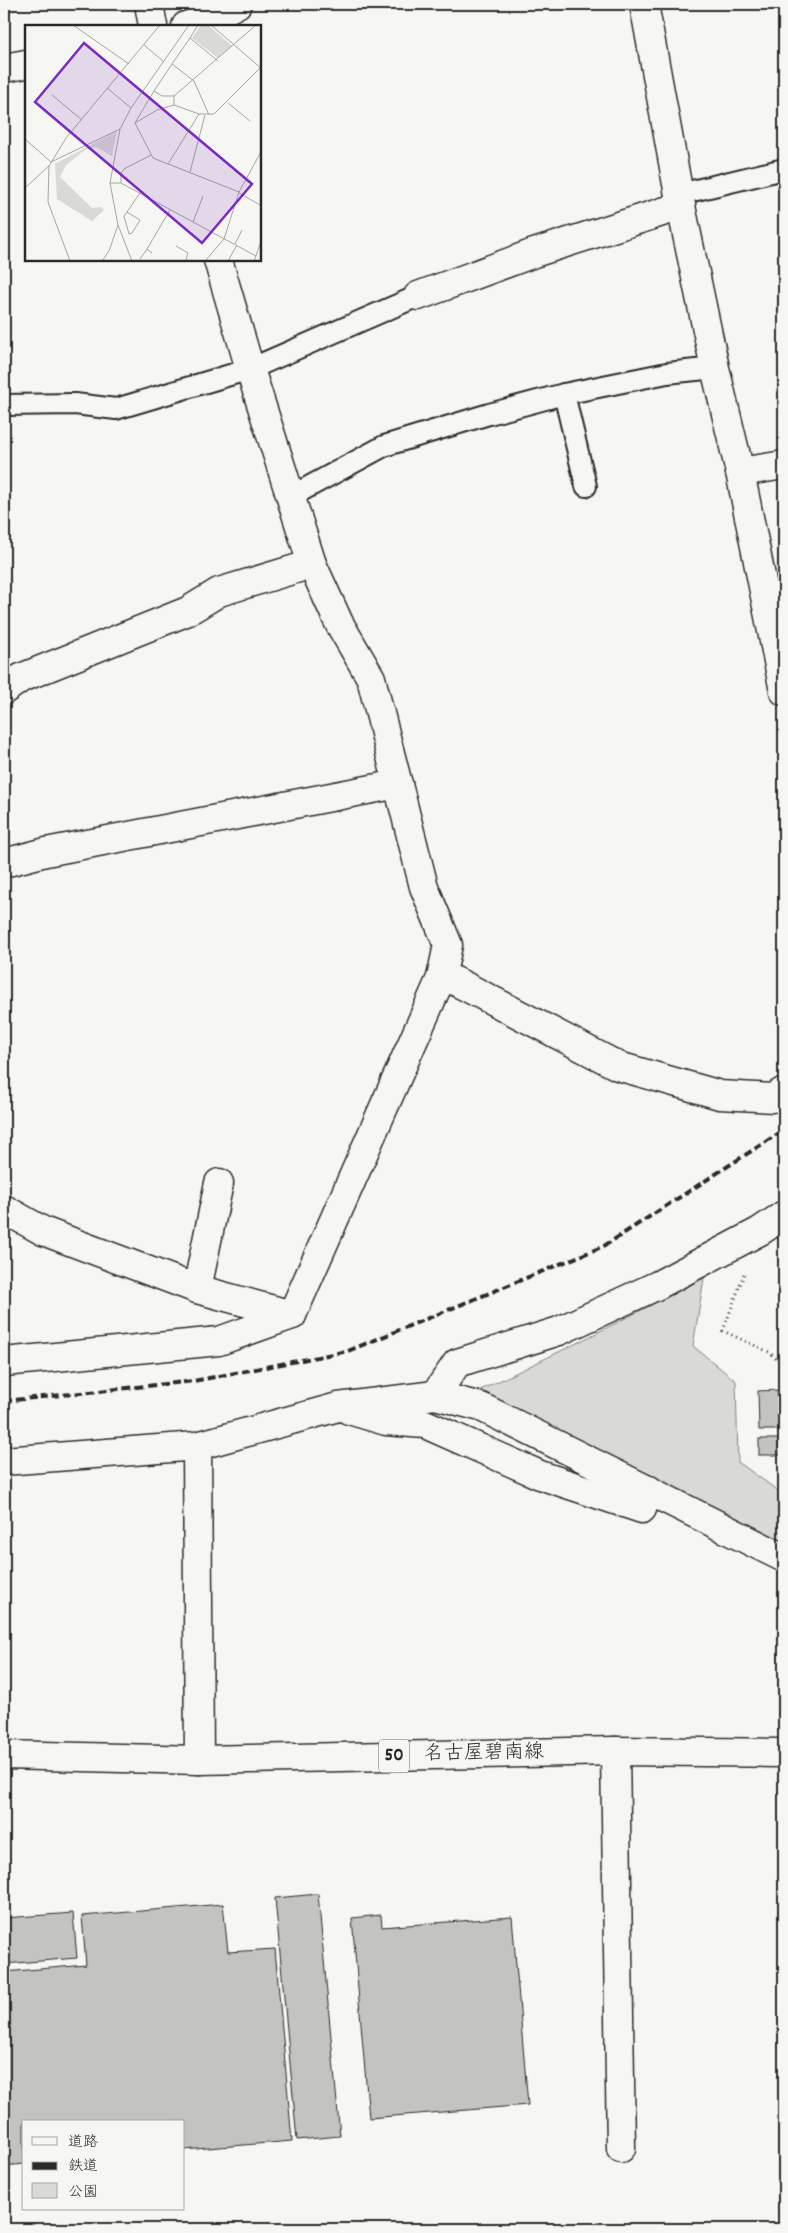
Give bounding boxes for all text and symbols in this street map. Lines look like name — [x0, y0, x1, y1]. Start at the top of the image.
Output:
inset map — [25, 25, 261, 261]
street label: 名古屋碧南線 — [424, 1739, 544, 1769]
road number: 50 — [379, 1740, 409, 1772]
legend — [22, 2120, 185, 2210]
text: 道路 — [68, 2132, 98, 2154]
text: 鉄道 — [68, 2156, 98, 2178]
text: 公園 — [68, 2182, 98, 2204]

